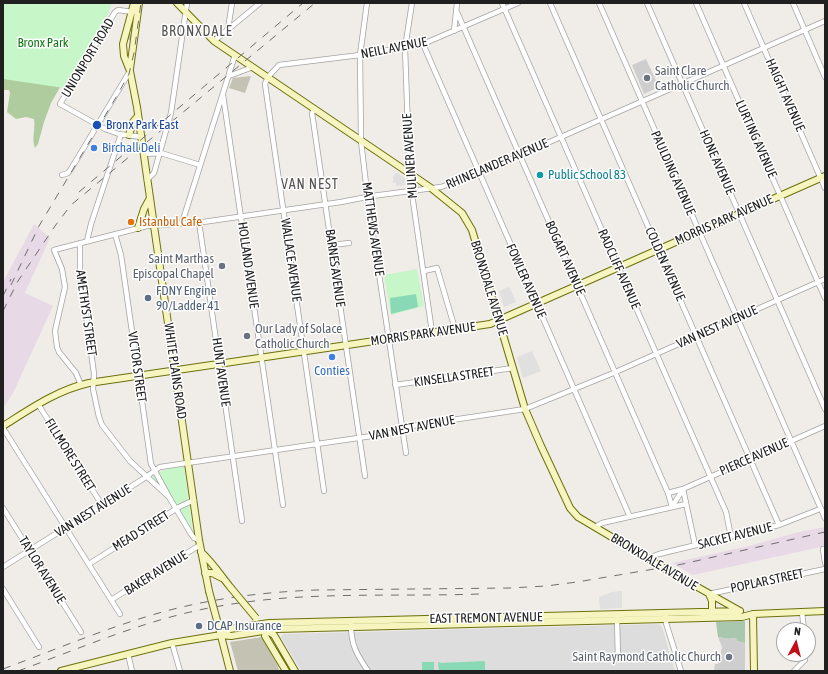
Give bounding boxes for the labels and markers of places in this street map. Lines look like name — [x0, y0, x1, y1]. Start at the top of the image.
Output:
place label: Saint Clare Catholic Church — [655, 63, 729, 94]
marker: Saint Clare Catholic Church — [642, 73, 652, 83]
place label: Bronx Park East — [106, 117, 179, 133]
marker: Bronx Park East — [91, 119, 103, 131]
place label: Birchall Deli — [102, 140, 160, 156]
marker: Birchall Deli — [89, 143, 99, 153]
place label: Public School 83 — [548, 167, 626, 183]
marker: Public School 83 — [535, 170, 545, 180]
place label: Istanbul Cafe — [139, 214, 202, 230]
marker: Istanbul Cafe — [126, 217, 136, 227]
place label: Saint Marthas Episcopal Chapel — [133, 251, 214, 282]
marker: Saint Marthas Episcopal Chapel — [217, 261, 227, 271]
place label: FDNY Engine 90/Ladder 41 — [156, 283, 220, 314]
marker: FDNY Engine 90/Ladder 41 — [143, 293, 153, 303]
place label: Our Lady of Solace Catholic Church — [255, 321, 342, 352]
marker: Our Lady of Solace Catholic Church — [242, 331, 252, 341]
marker: Conties — [327, 352, 337, 362]
place label: Conties — [314, 363, 350, 379]
place label: DCAP Insurance — [207, 618, 282, 634]
marker: DCAP Insurance — [194, 621, 204, 631]
place label: Saint Raymond Catholic Church — [573, 649, 721, 665]
marker: Saint Raymond Catholic Church — [724, 652, 734, 662]

